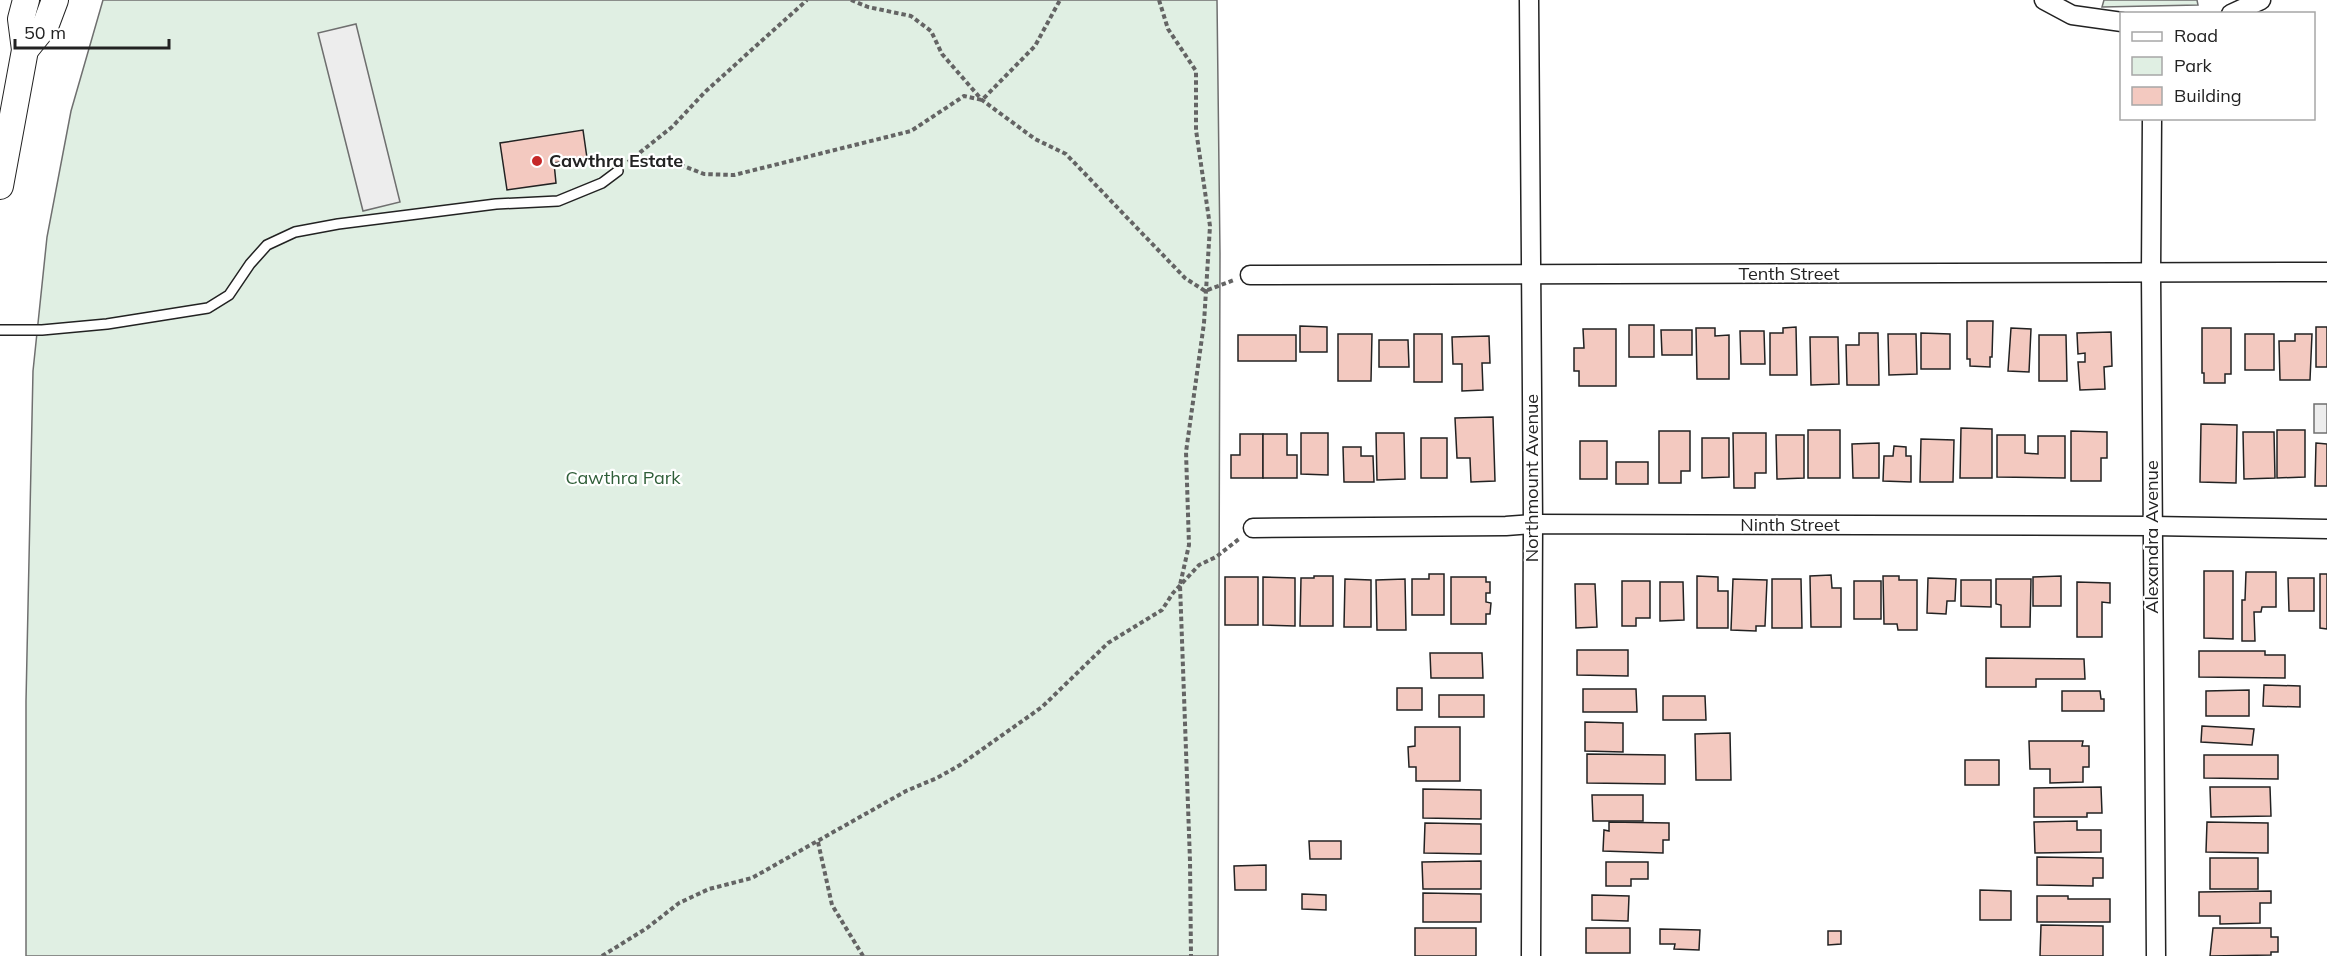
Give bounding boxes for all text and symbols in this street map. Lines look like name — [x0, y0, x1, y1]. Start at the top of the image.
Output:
scale bar — [15, 12, 170, 50]
legend — [2120, 12, 2315, 120]
text: 50 m — [24, 21, 66, 44]
text: Road — [2174, 24, 2218, 47]
text: Park — [2174, 54, 2213, 77]
text: Building — [2174, 84, 2242, 107]
place label: Cawthra Estate — [549, 149, 683, 172]
marker: Cawthra Estate — [530, 154, 544, 168]
street label: Tenth Street — [1738, 262, 1840, 285]
street label: Northmount Avenue — [1520, 394, 1543, 562]
street label: Alexandra Avenue — [2140, 460, 2163, 614]
park label: Cawthra Park — [565, 466, 681, 489]
street label: Ninth Street — [1740, 513, 1840, 536]

